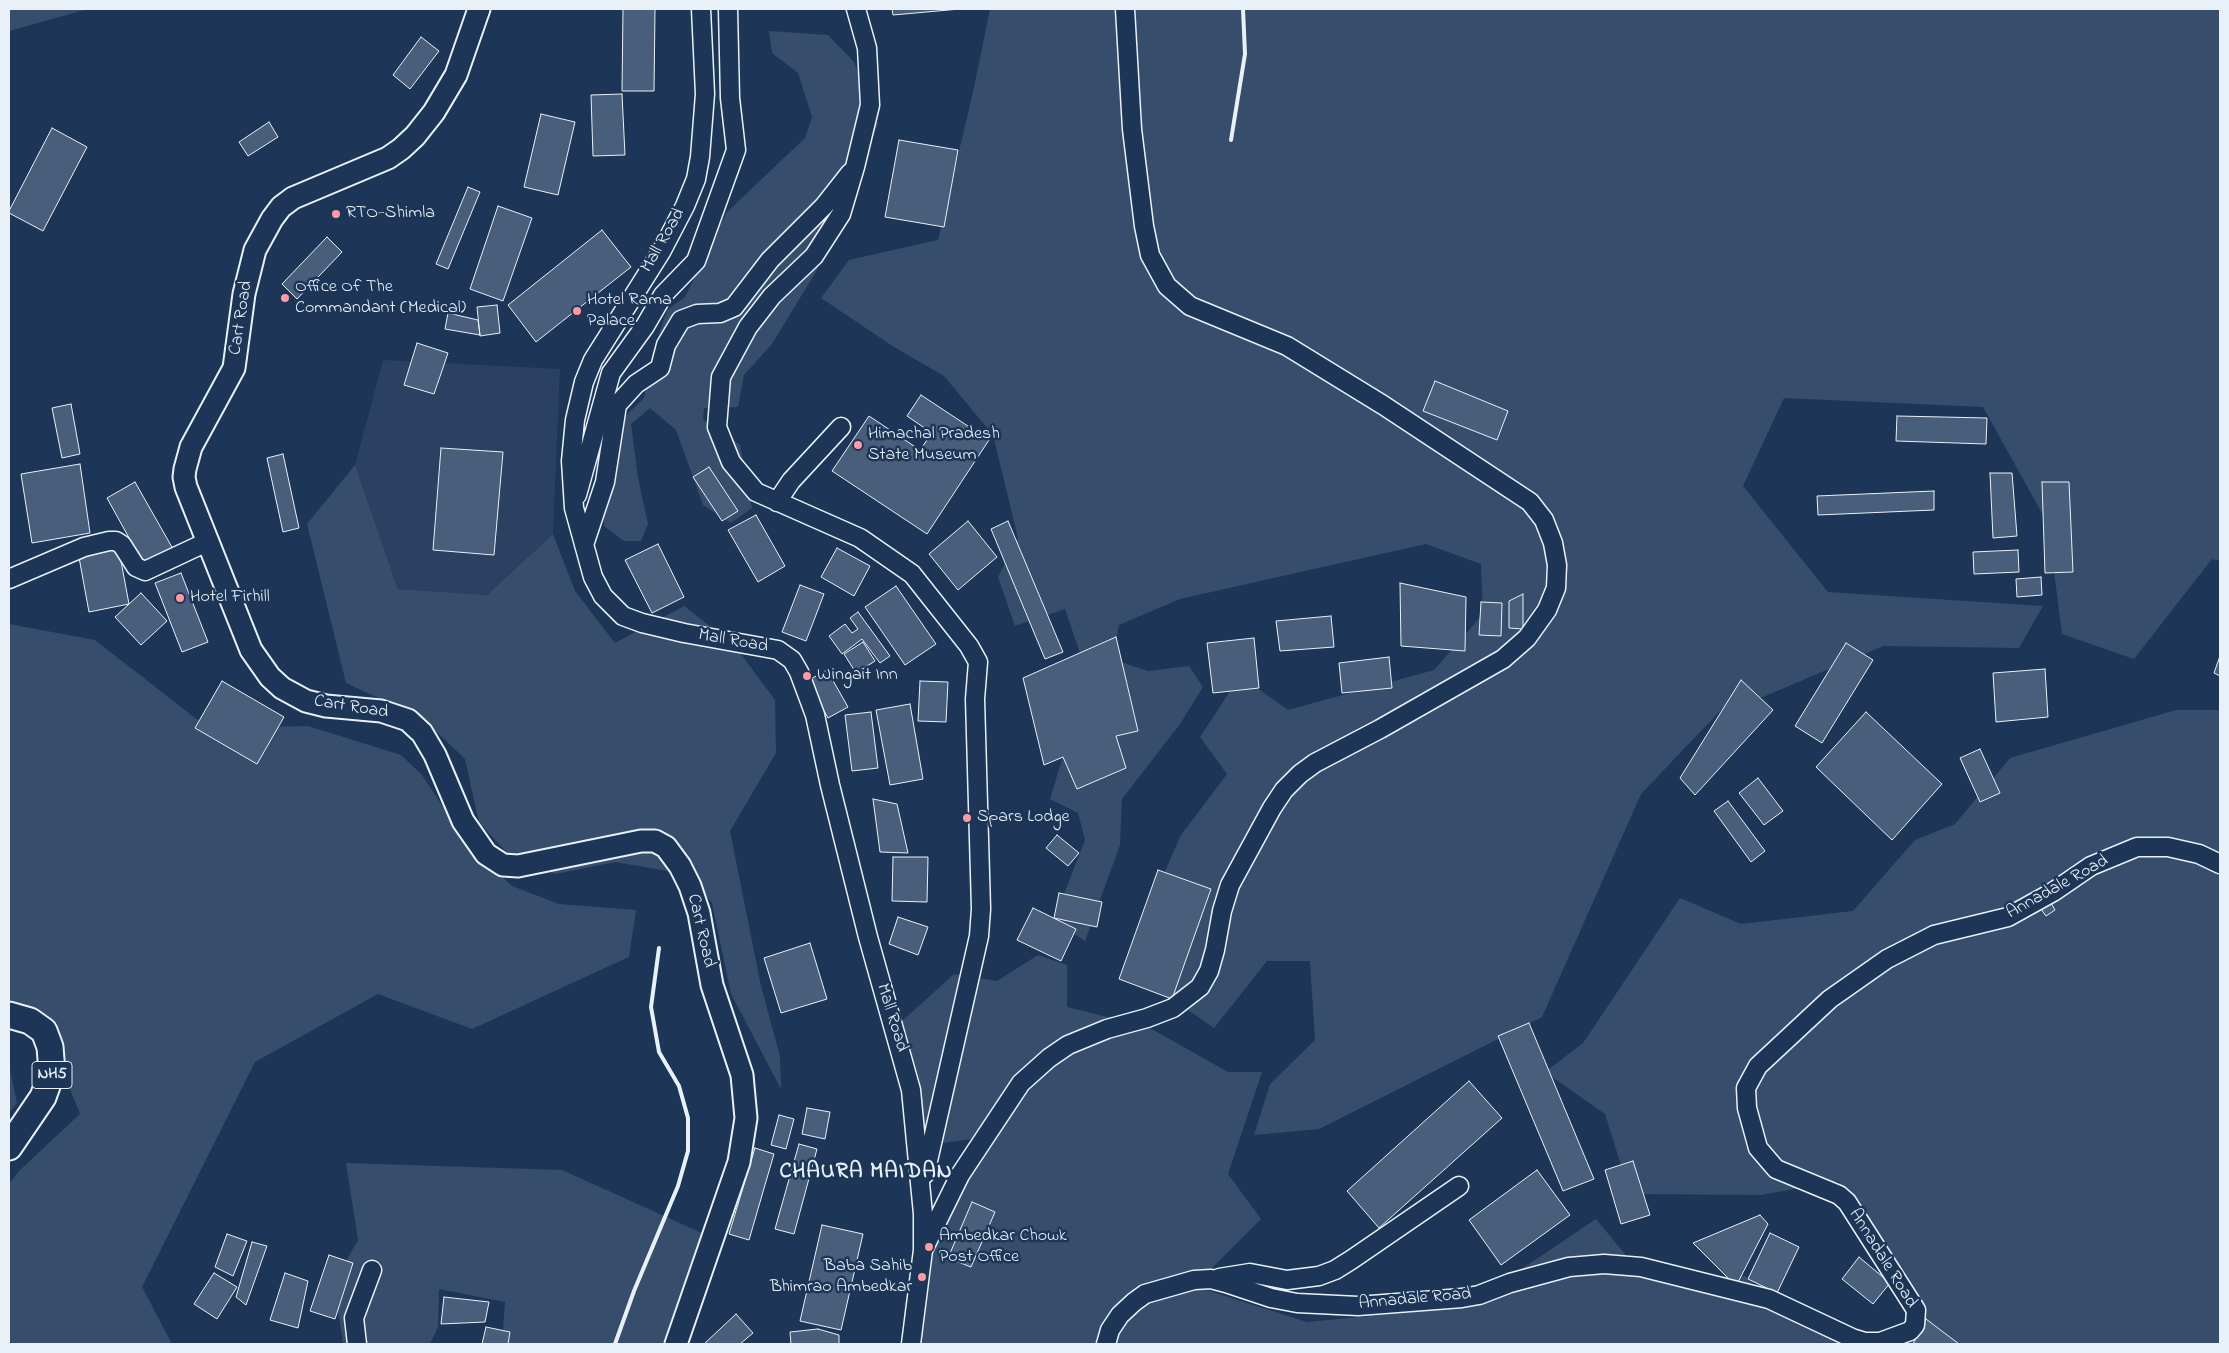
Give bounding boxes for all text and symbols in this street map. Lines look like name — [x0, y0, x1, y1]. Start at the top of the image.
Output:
place label: RTO-Shimla — [346, 203, 435, 225]
street label: Mall Road — [637, 205, 691, 277]
marker: RTO-Shimla — [330, 208, 342, 220]
place label: Office Of The Commandant (Medical) — [295, 277, 466, 320]
street label: Cart Road — [225, 279, 259, 357]
place label: Hotel Rama Palace — [587, 290, 672, 332]
marker: Office Of The Commandant (Medical) — [279, 292, 291, 304]
marker: Hotel Rama Palace — [571, 305, 583, 317]
place label: Himachal Pradesh State Museum — [868, 424, 1000, 466]
marker: Himachal Pradesh State Museum — [852, 439, 864, 451]
place label: Hotel Firhill — [190, 587, 270, 609]
marker: Hotel Firhill — [174, 592, 186, 604]
street label: Mall Road — [696, 625, 770, 659]
place label: Wingait Inn — [817, 665, 898, 687]
marker: Wingait Inn — [801, 670, 813, 682]
street label: Cart Road — [312, 691, 390, 725]
place label: Spars Lodge — [977, 807, 1070, 829]
marker: Spars Lodge — [961, 812, 973, 824]
street label: Annadale Road — [2003, 851, 2113, 925]
street label: Cart Road — [681, 892, 719, 970]
street label: Mall Road — [870, 981, 912, 1055]
road number: NH5 — [32, 1062, 72, 1088]
district label: CHAURA MAIDAN — [778, 1160, 954, 1186]
street label: Annadale Road — [1843, 1205, 1921, 1313]
place label: Ambedkar Chowk Post Office — [939, 1226, 1067, 1268]
marker: Ambedkar Chowk Post Office — [923, 1241, 935, 1253]
place label: Baba Sahib Bhimrao Ambedkar — [770, 1256, 912, 1298]
marker: Baba Sahib Bhimrao Ambedkar — [916, 1271, 928, 1283]
street label: Annadale Road — [1358, 1284, 1472, 1316]

